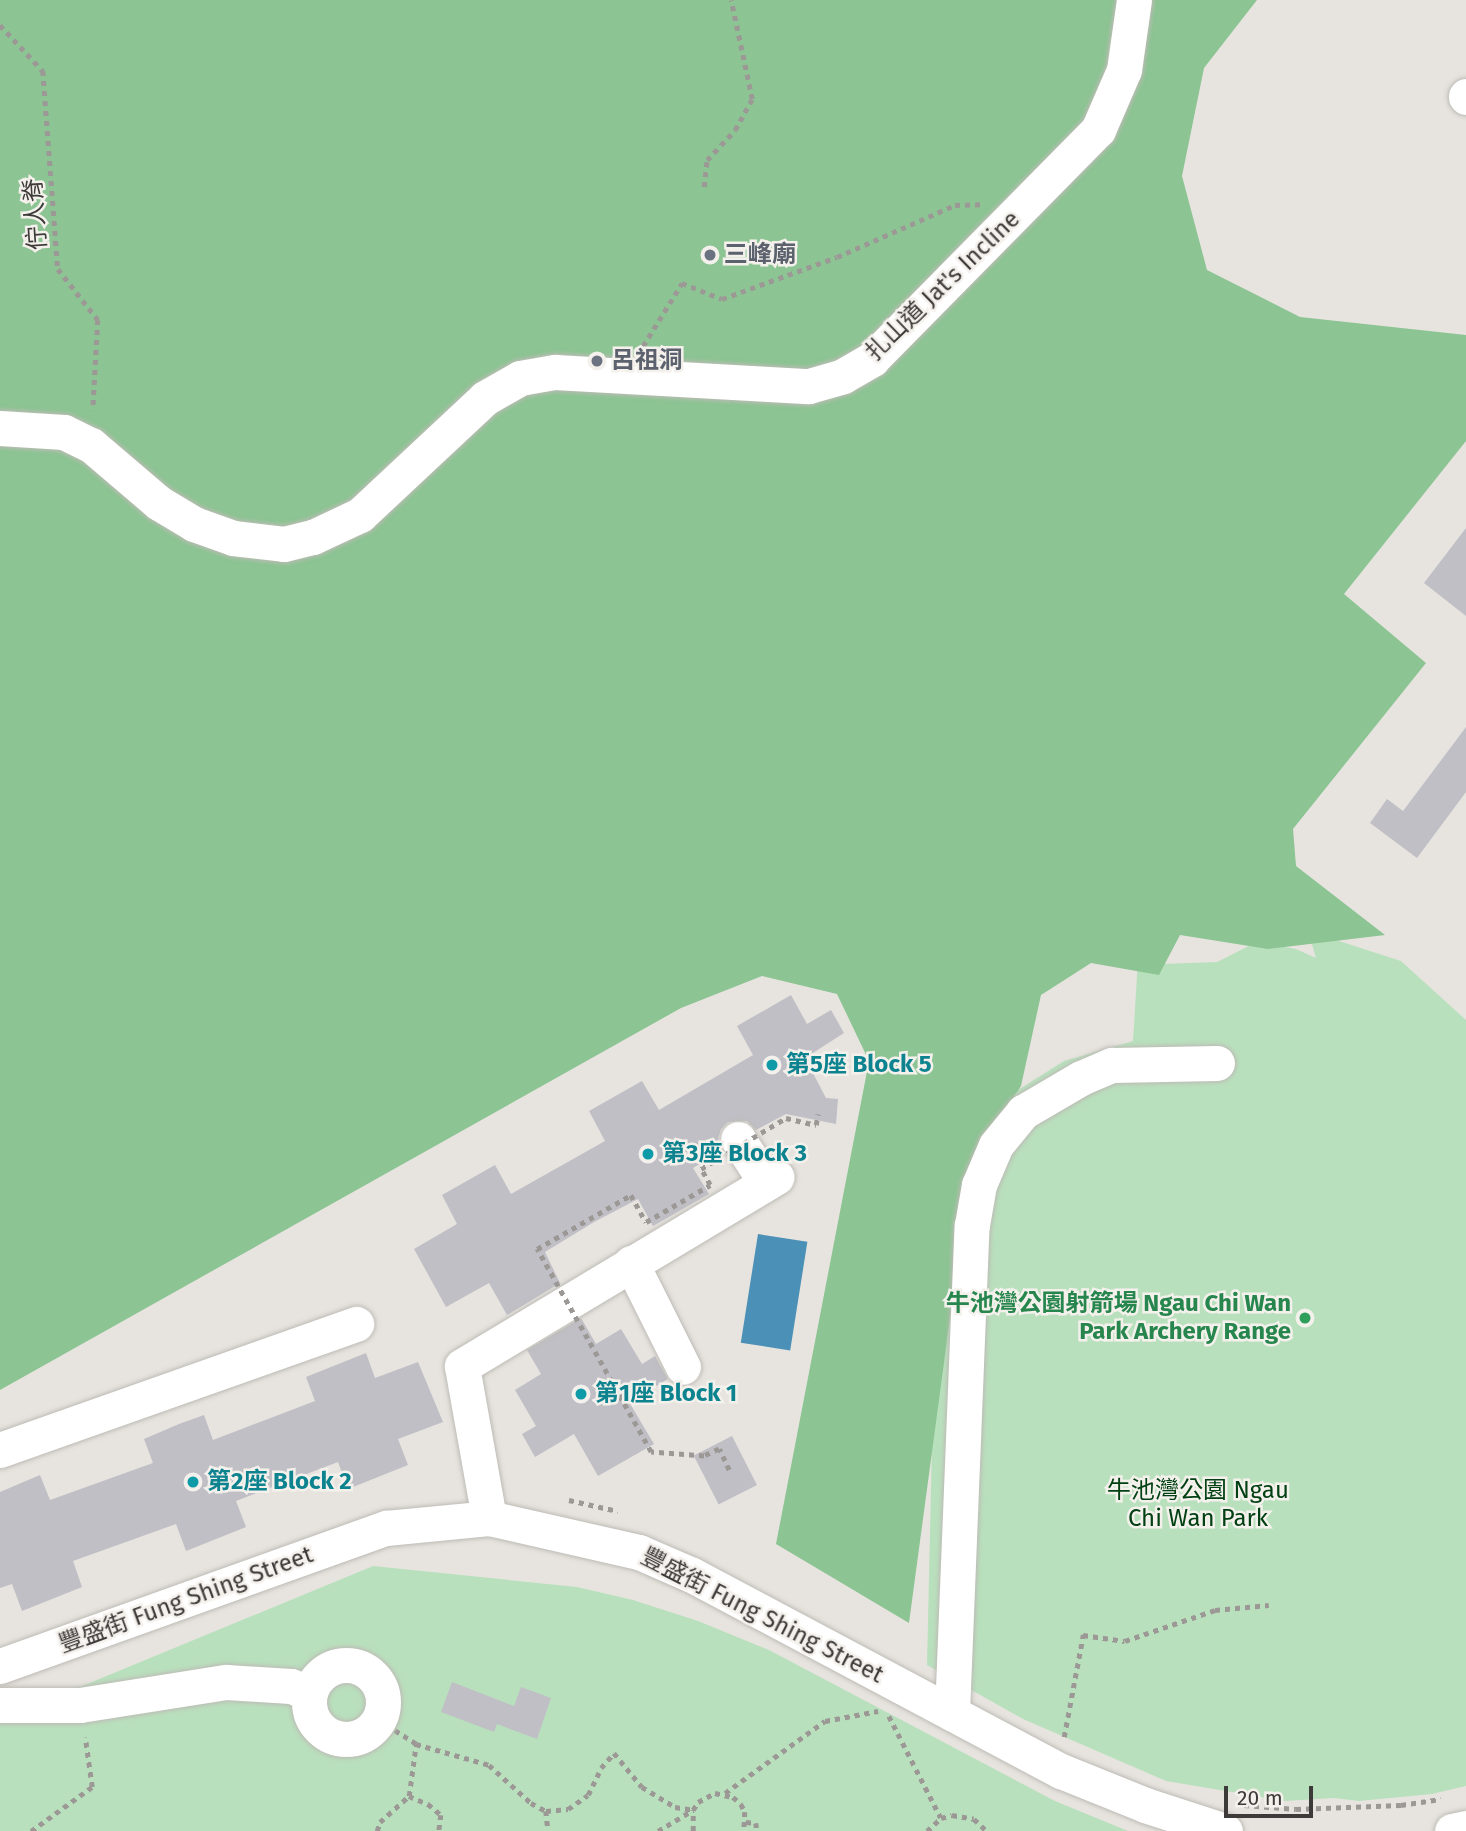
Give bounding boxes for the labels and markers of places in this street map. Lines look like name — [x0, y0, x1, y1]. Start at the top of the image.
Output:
place label: 三峰廟 — [724, 241, 796, 269]
marker: 三峰廟 — [702, 247, 718, 263]
place label: 呂祖洞 — [611, 347, 683, 375]
marker: 呂祖洞 — [589, 353, 605, 369]
place label: 第5座 Block 5 — [786, 1051, 932, 1079]
marker: 第5座 Block 5 — [764, 1057, 780, 1073]
place label: 第3座 Block 3 — [662, 1140, 807, 1168]
marker: 第3座 Block 3 — [640, 1146, 656, 1162]
place label: 牛池灣公園射箭場 Ngau Chi Wan Park Archery Range — [946, 1290, 1291, 1346]
marker: 牛池灣公園射箭場 Ngau Chi Wan Park Archery Range — [1297, 1310, 1313, 1326]
place label: 第1座 Block 1 — [595, 1380, 737, 1408]
marker: 第1座 Block 1 — [573, 1386, 589, 1402]
place label: 第2座 Block 2 — [207, 1468, 352, 1496]
marker: 第2座 Block 2 — [185, 1474, 201, 1490]

